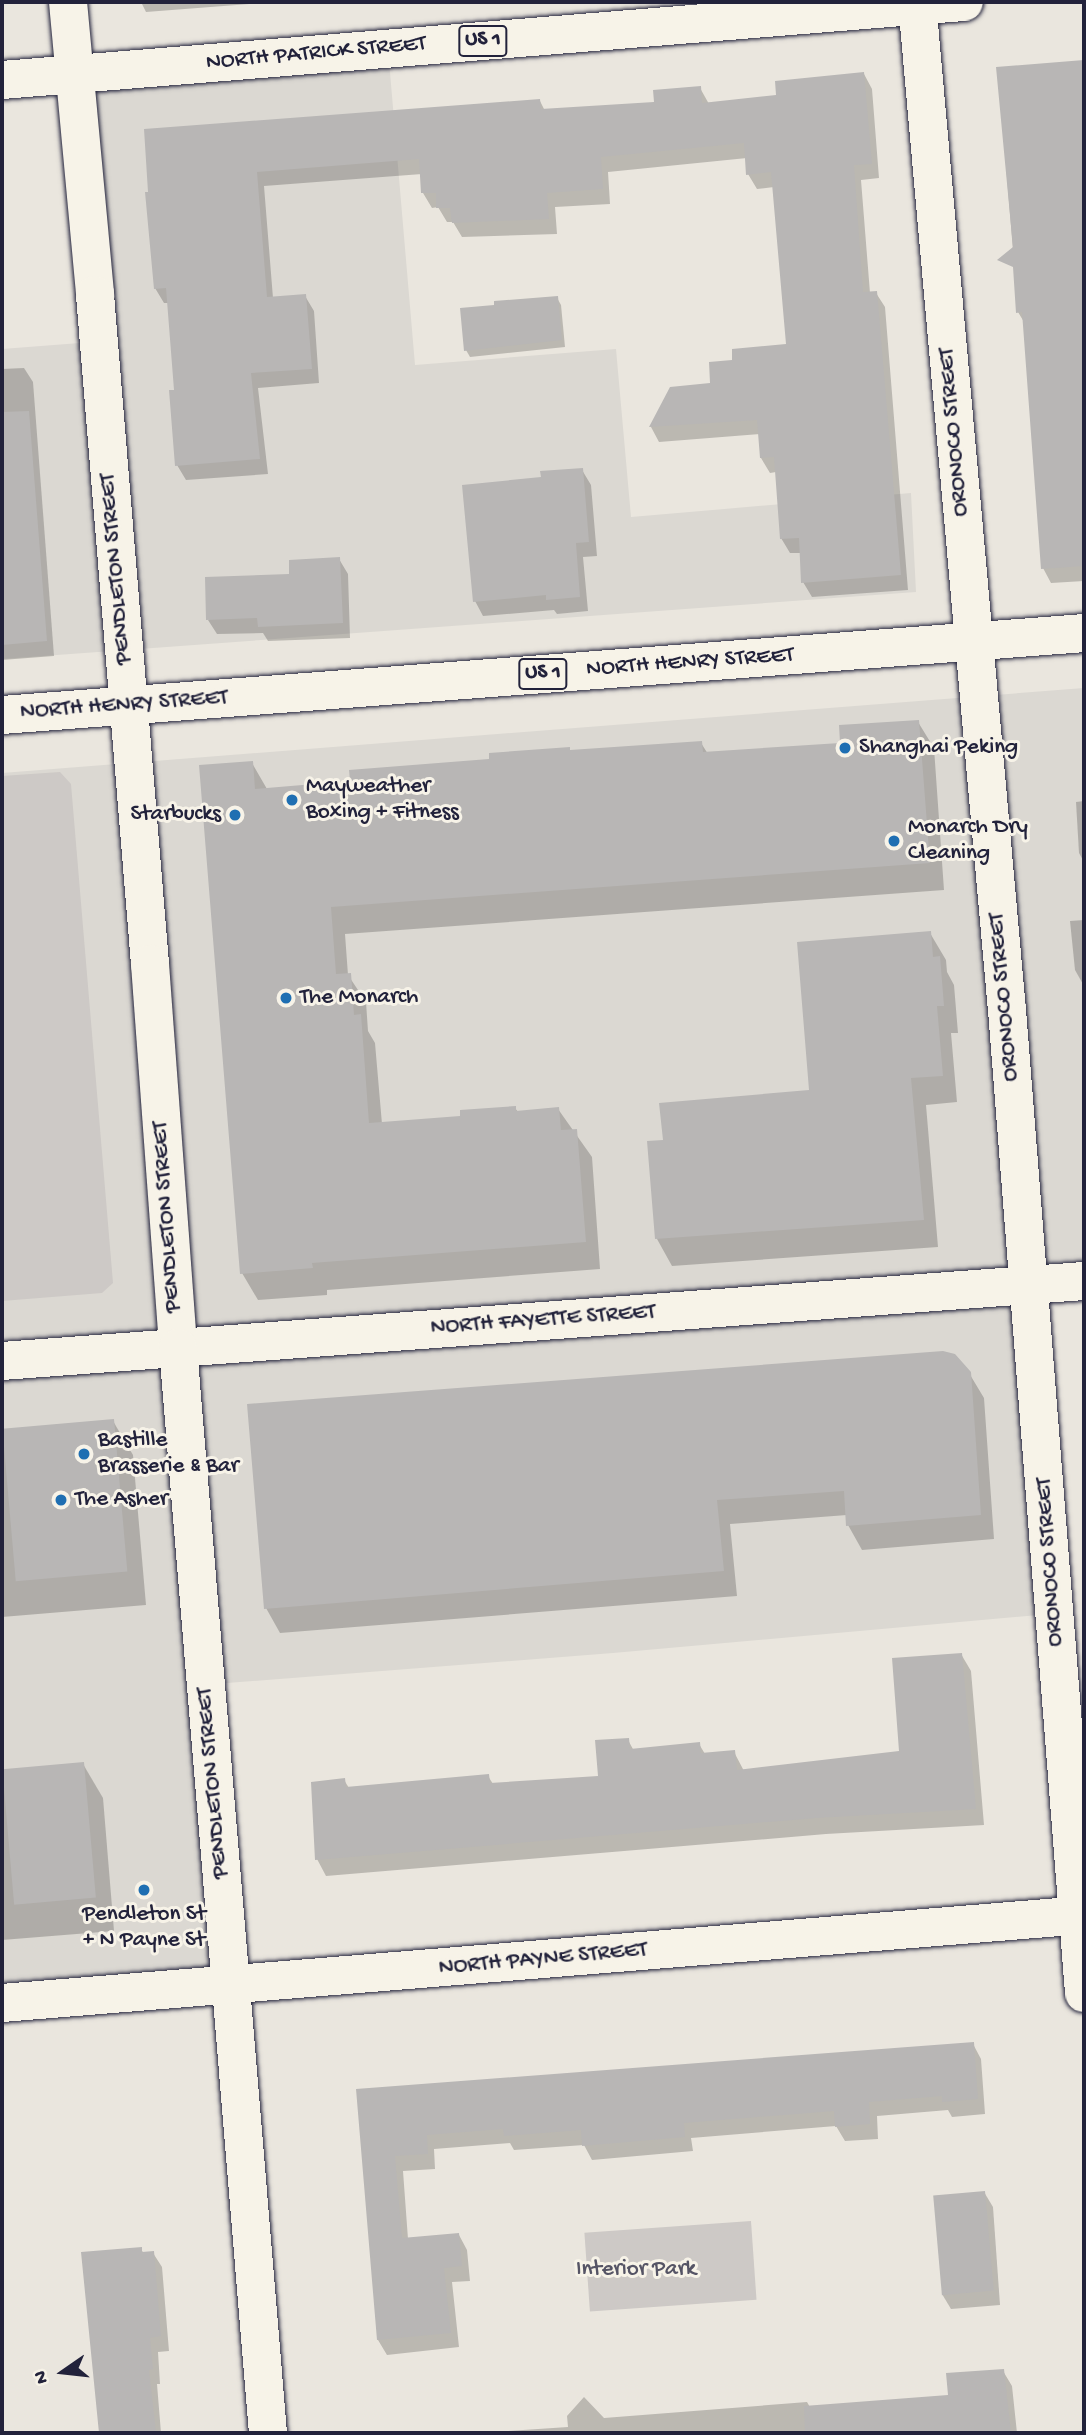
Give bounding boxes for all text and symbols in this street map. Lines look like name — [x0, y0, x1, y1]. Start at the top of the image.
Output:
road number: US 1 — [457, 23, 509, 58]
street label: NORTH PATRICK STREET — [205, 31, 427, 77]
street label: ORONOCO STREET — [934, 346, 976, 518]
street label: PENDLETON STREET — [95, 472, 139, 666]
street label: NORTH HENRY STREET — [585, 642, 795, 684]
road number: US 1 — [517, 656, 569, 692]
street label: NORTH HENRY STREET — [19, 685, 229, 727]
place label: Shanghai Peking — [859, 734, 1018, 762]
marker: Shanghai Peking — [837, 740, 853, 756]
place label: Mayweather Boxing + Fitness — [306, 773, 459, 827]
marker: Mayweather Boxing + Fitness — [284, 792, 300, 808]
place label: Starbucks — [131, 801, 221, 829]
marker: Starbucks — [227, 807, 243, 823]
place label: Monarch Dry Cleaning — [908, 814, 1028, 868]
marker: Monarch Dry Cleaning — [886, 833, 902, 849]
street label: ORONOCO STREET — [984, 911, 1026, 1083]
place label: The Monarch — [300, 984, 418, 1012]
marker: The Monarch — [278, 990, 294, 1006]
street label: PENDLETON STREET — [148, 1120, 188, 1314]
street label: NORTH FAYETTE STREET — [430, 1299, 656, 1343]
place label: Bastille Brasserie & Bar — [98, 1427, 239, 1481]
marker: Bastille Brasserie & Bar — [76, 1446, 92, 1462]
street label: ORONOCO STREET — [1031, 1477, 1071, 1647]
place label: The Asher — [75, 1486, 168, 1514]
marker: The Asher — [53, 1492, 69, 1508]
street label: PENDLETON STREET — [192, 1686, 236, 1880]
marker: Pendleton St + N Payne St — [136, 1882, 152, 1898]
place label: Pendleton St + N Payne St — [82, 1901, 206, 1955]
street label: NORTH PAYNE STREET — [438, 1937, 648, 1983]
park label: Interior Park — [576, 2256, 696, 2284]
north arrow — [28, 2337, 98, 2407]
text: N — [29, 2368, 55, 2386]

